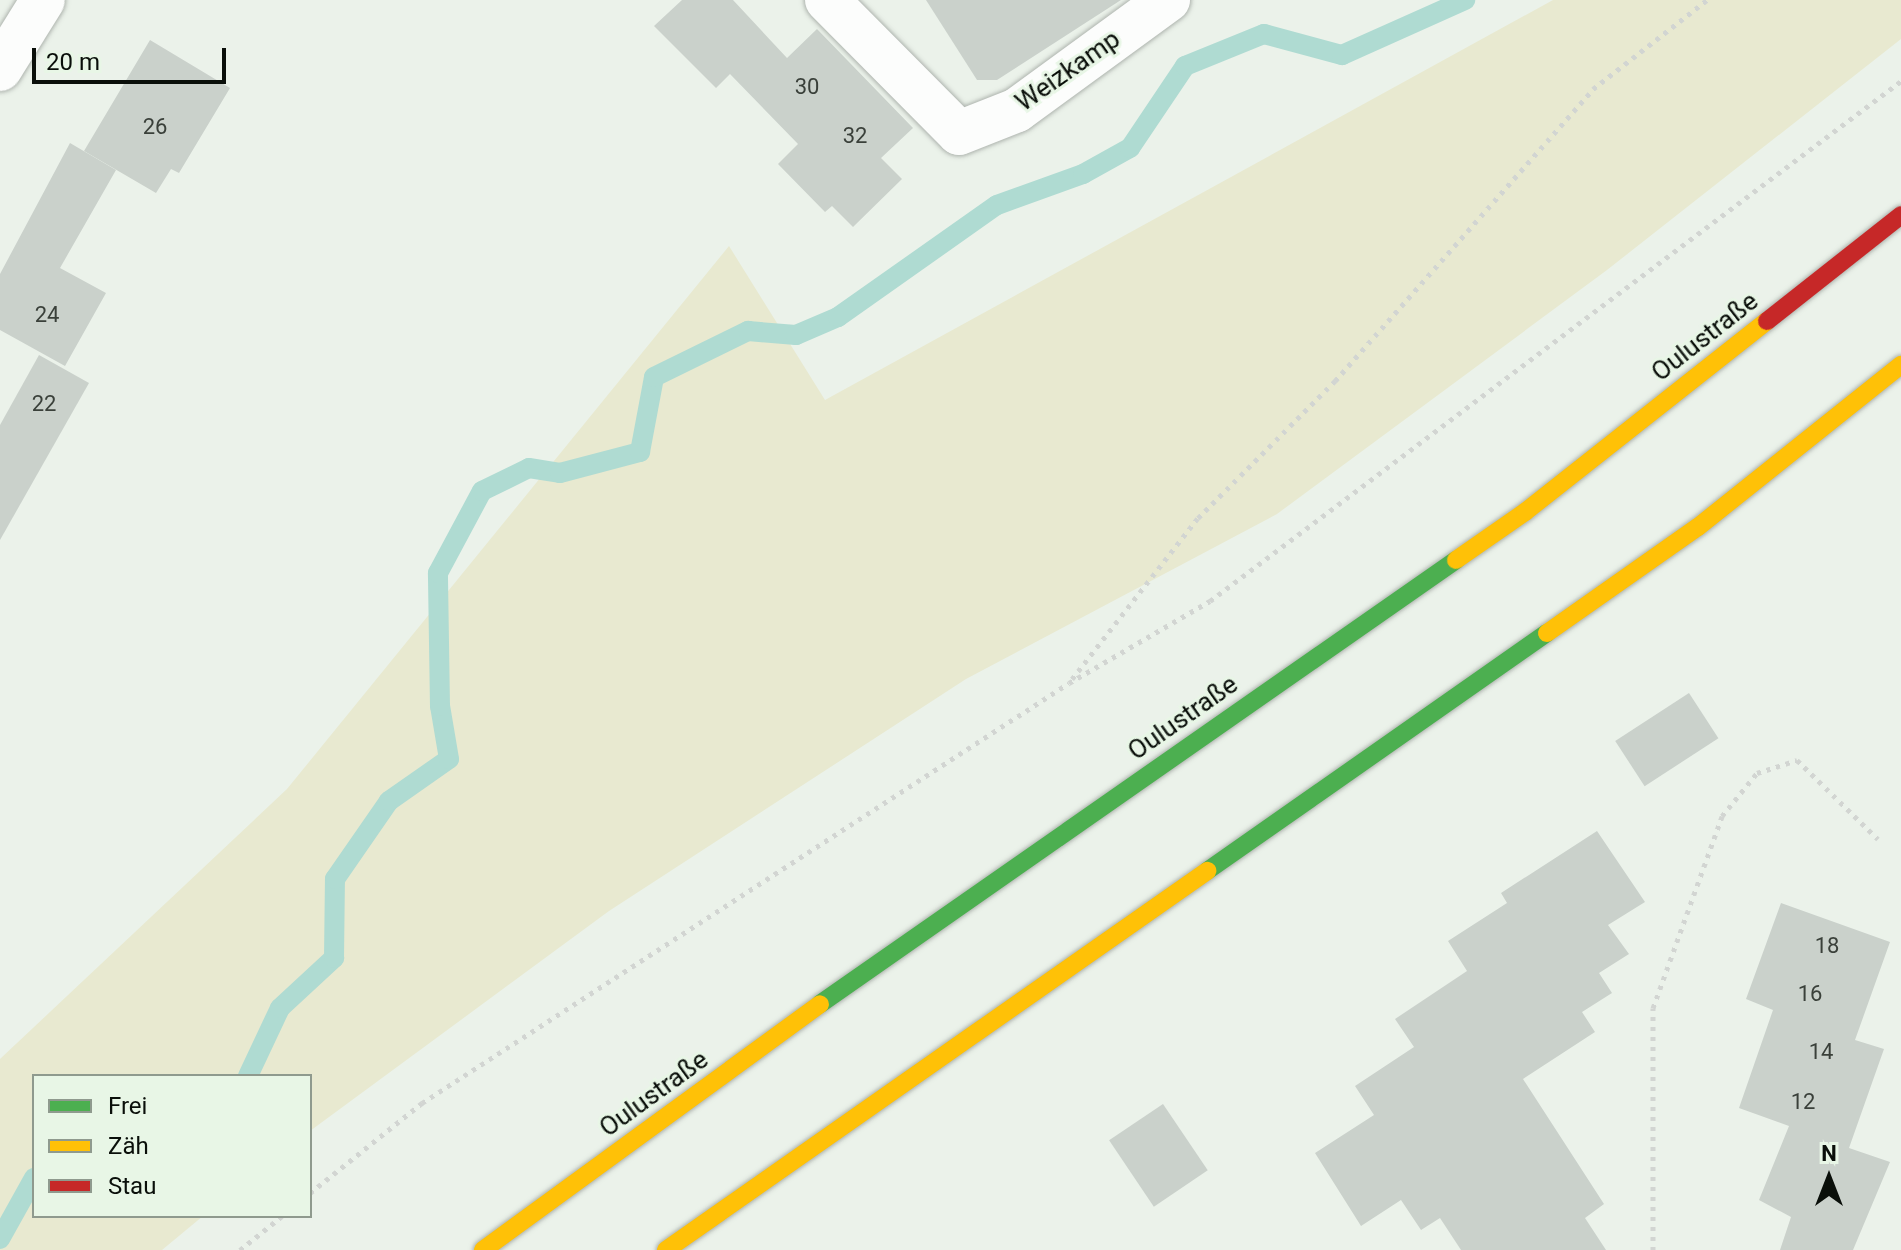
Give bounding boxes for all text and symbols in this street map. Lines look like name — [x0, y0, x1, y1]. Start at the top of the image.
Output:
street label: Weizkamp — [1010, 24, 1126, 118]
scale bar — [36, 32, 230, 82]
text: 20 m — [46, 48, 100, 76]
house number: 30 — [795, 74, 819, 100]
house number: 26 — [143, 114, 167, 140]
house number: 32 — [843, 123, 867, 149]
street label: Oulustraße — [1646, 286, 1764, 388]
house number: 24 — [35, 302, 59, 328]
house number: 22 — [32, 391, 56, 417]
street label: Oulustraße — [1122, 669, 1244, 767]
house number: 18 — [1815, 933, 1839, 959]
house number: 16 — [1798, 981, 1822, 1007]
house number: 14 — [1809, 1039, 1833, 1065]
street label: Oulustraße — [594, 1044, 714, 1144]
legend — [32, 1074, 312, 1218]
house number: 12 — [1791, 1089, 1815, 1115]
text: Frei — [108, 1092, 147, 1120]
text: Zäh — [108, 1132, 149, 1160]
north arrow — [1789, 1138, 1869, 1218]
text: N — [1821, 1141, 1837, 1166]
text: Stau — [108, 1172, 156, 1200]

